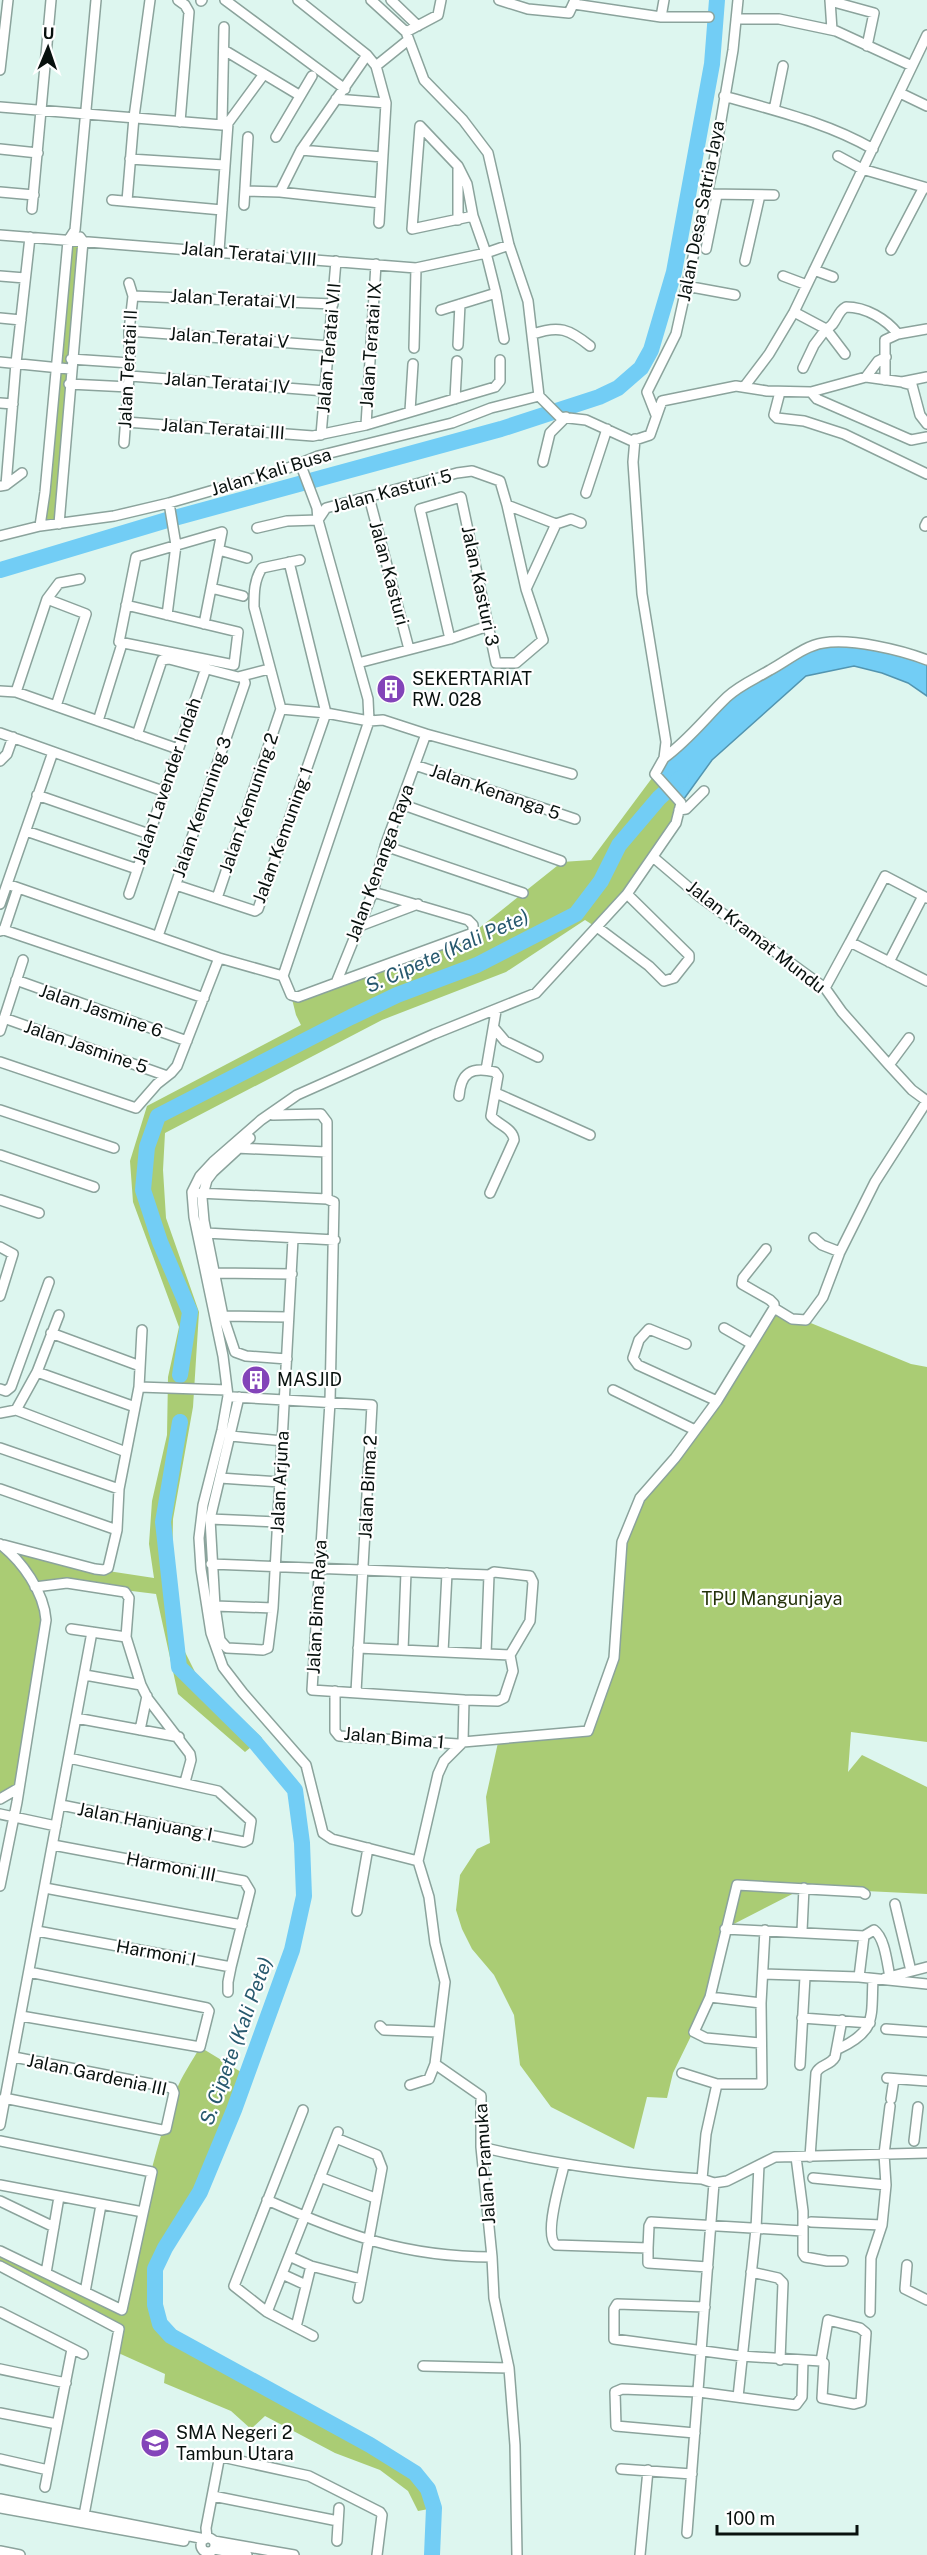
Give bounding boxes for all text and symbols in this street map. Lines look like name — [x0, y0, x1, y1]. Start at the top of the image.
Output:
north arrow — [18, 18, 78, 78]
text: U — [42, 24, 55, 43]
street label: Jalan Desa Satria Jaya — [673, 119, 728, 303]
street label: Jalan Teratai VIII — [181, 237, 318, 270]
street label: Jalan Teratai IX — [356, 281, 385, 409]
street label: Jalan Teratai VII — [312, 282, 345, 414]
street label: Jalan Teratai VI — [170, 285, 296, 312]
street label: Jalan Teratai II — [114, 309, 141, 429]
street label: Jalan Teratai V — [168, 323, 290, 352]
street label: Jalan Teratai IV — [164, 368, 291, 397]
street label: Jalan Teratai III — [160, 414, 286, 443]
street label: Jalan Kali Busa — [208, 443, 334, 500]
street label: Jalan Kasturi 5 — [330, 464, 454, 517]
street label: Jalan Kasturi — [366, 519, 413, 627]
street label: Jalan Kasturi 3 — [457, 524, 504, 648]
place label: SEKERTARIAT RW. 028 — [412, 668, 532, 710]
building icon: SEKERTARIAT RW. 028 — [375, 673, 407, 705]
street label: Jalan Lavender Indah — [128, 695, 205, 867]
street label: Jalan Kemuning 2 — [215, 730, 282, 876]
street label: Jalan Kemuning 3 — [168, 734, 235, 880]
street label: Jalan Kenanga 5 — [427, 759, 563, 824]
street label: Jalan Kemuning 1 — [248, 764, 317, 906]
street label: Jalan Kenanga Raya — [341, 781, 418, 944]
street label: Jalan Kramat Mundu — [683, 876, 830, 997]
water label: S. Cipete (Kali Pete) — [361, 904, 533, 998]
street label: Jalan Jasmine 6 — [37, 980, 166, 1041]
street label: Jalan Jasmine 5 — [22, 1016, 151, 1078]
building icon: MASJID — [240, 1364, 272, 1396]
place label: MASJID — [277, 1369, 342, 1390]
street label: Jalan Arjuna — [266, 1430, 293, 1534]
street label: Jalan Bima 2 — [354, 1434, 381, 1540]
street label: Jalan Bima Raya — [302, 1539, 331, 1675]
park label: TPU Mangunjaya — [702, 1588, 842, 1609]
street label: Jalan Bima 1 — [343, 1723, 445, 1752]
street label: Jalan Hanjuang I — [76, 1798, 214, 1845]
street label: Harmoni III — [124, 1848, 218, 1885]
street label: Harmoni I — [114, 1935, 198, 1970]
water label: S. Cipete (Kali Pete) — [195, 1954, 277, 2128]
street label: Jalan Gardenia III — [25, 2049, 169, 2100]
street label: Jalan Pramuka — [470, 2103, 499, 2225]
place label: SMA Negeri 2 Tambun Utara — [176, 2422, 294, 2464]
school or university icon: SMA Negeri 2 Tambun Utara — [139, 2427, 171, 2459]
scale bar — [717, 2498, 856, 2536]
text: 100 m — [726, 2508, 775, 2529]

